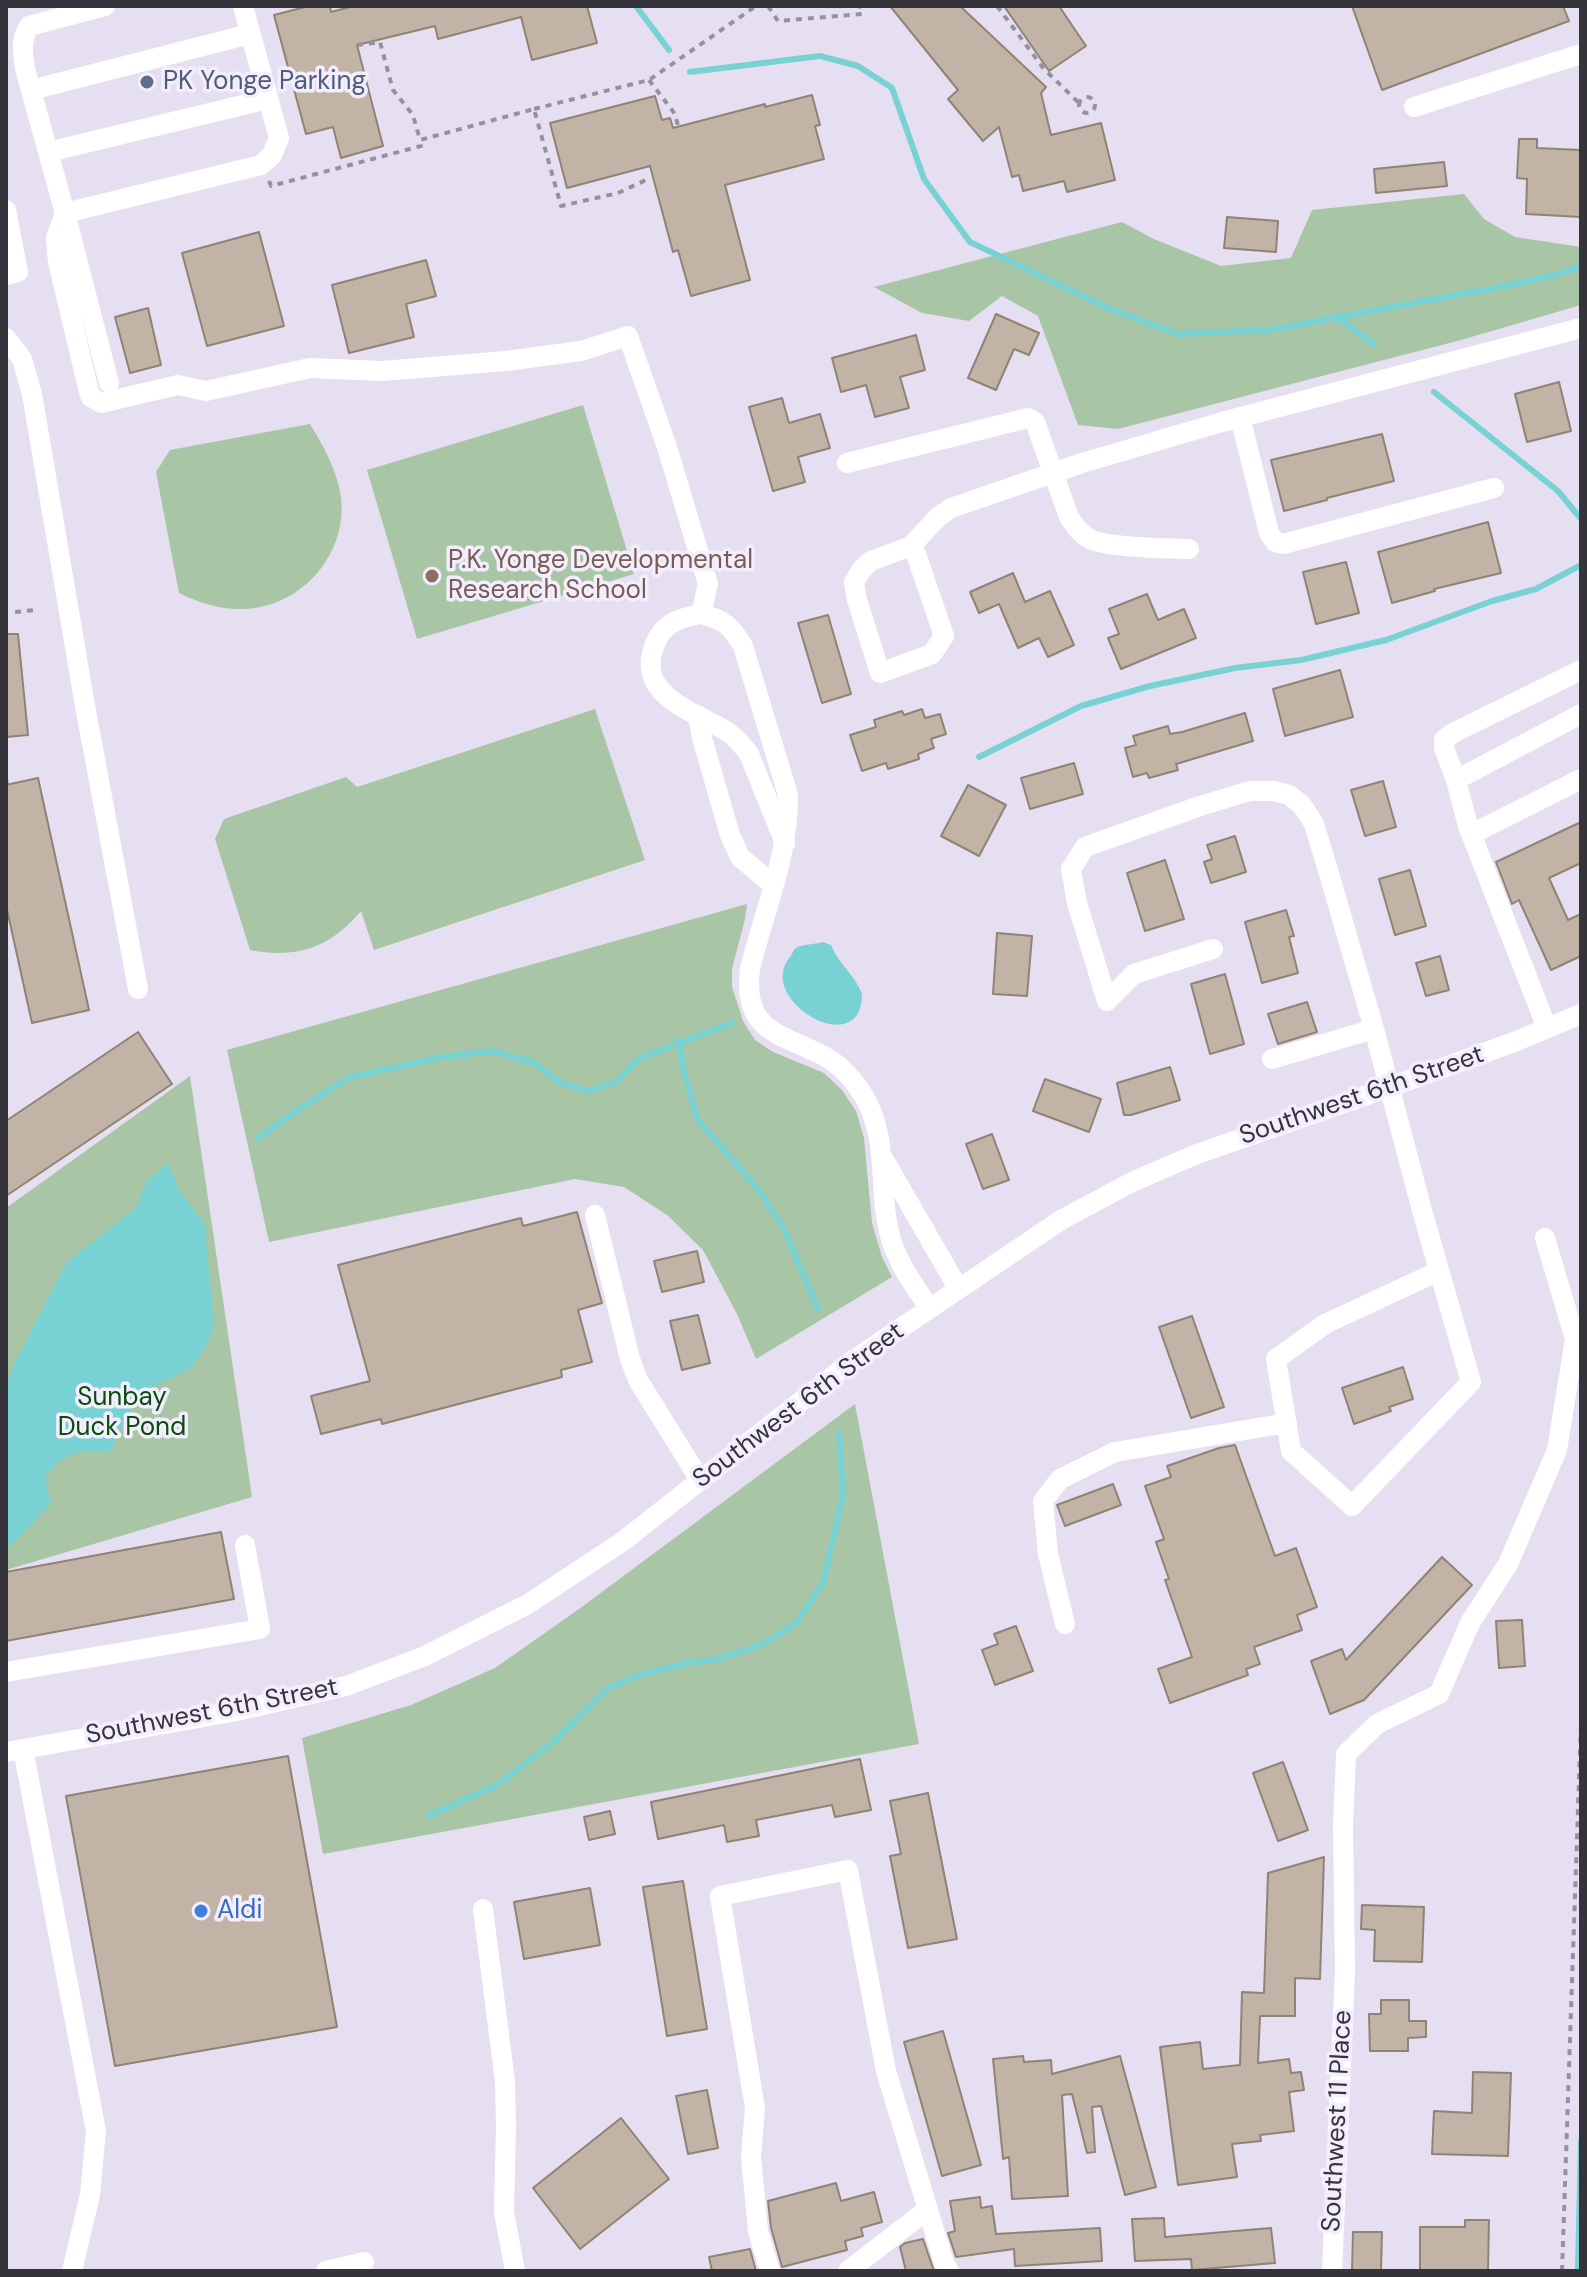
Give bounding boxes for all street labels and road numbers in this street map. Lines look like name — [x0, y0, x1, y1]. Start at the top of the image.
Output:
street label: Southwest 6th Street — [1236, 1040, 1488, 1152]
street label: Southwest 6th Street — [687, 1316, 911, 1496]
street label: Southwest 6th Street — [83, 1672, 341, 1752]
street label: Southwest 11 Place — [1317, 2009, 1359, 2233]

